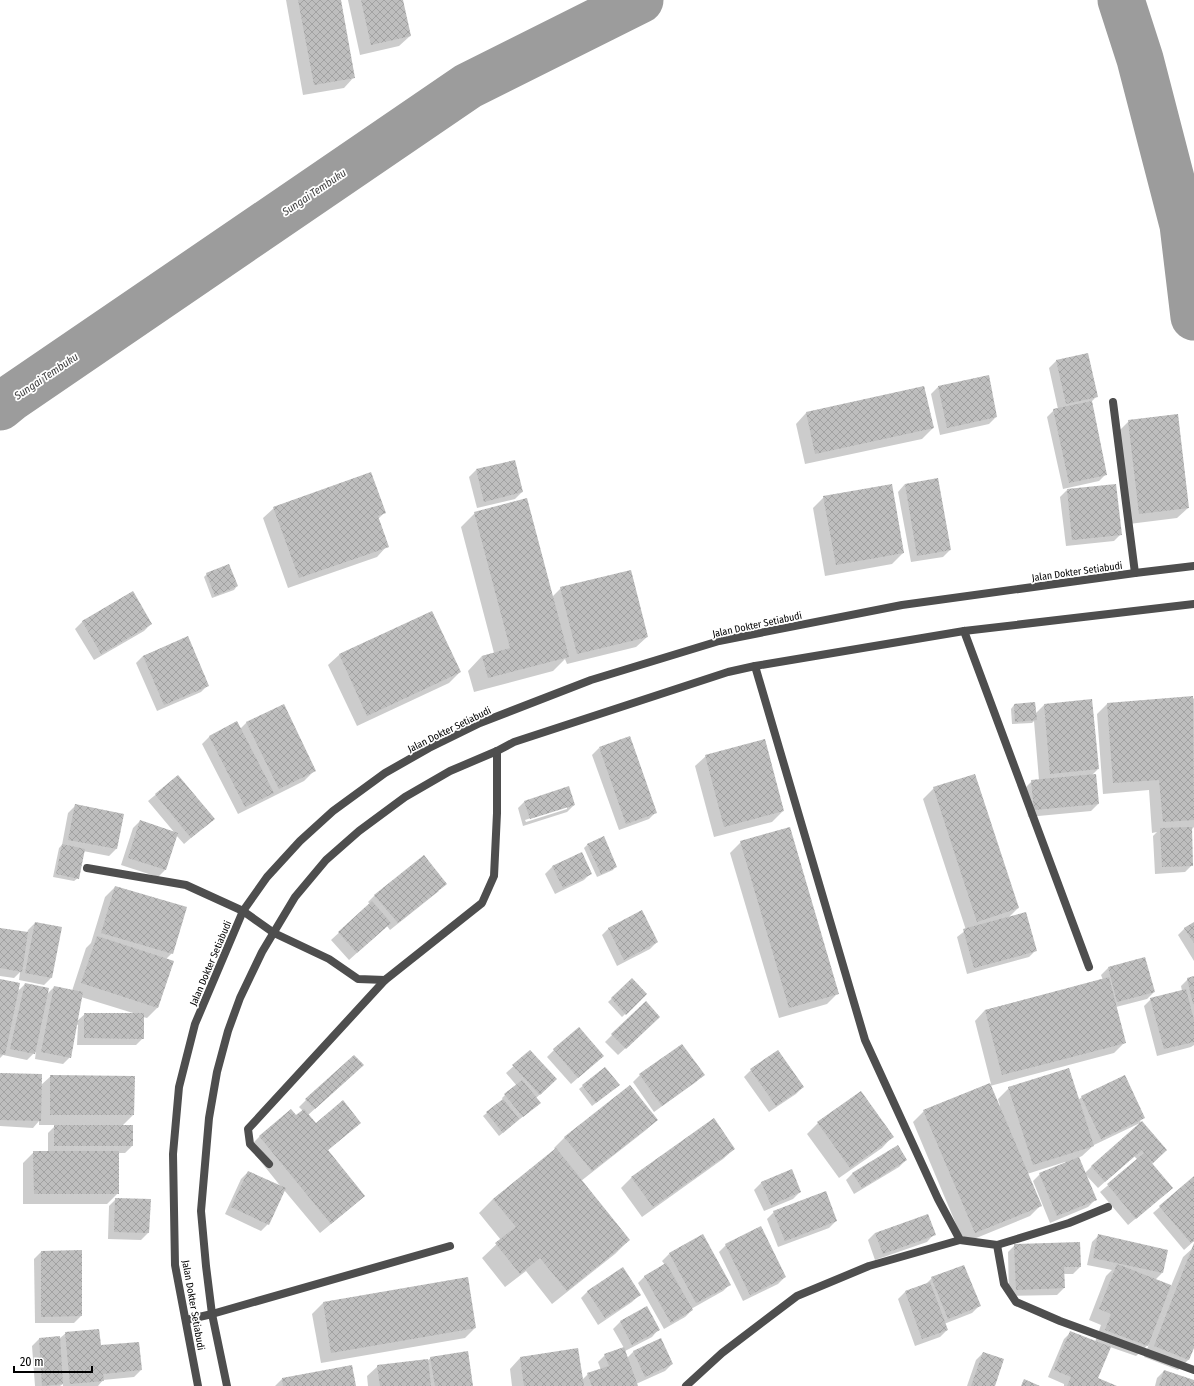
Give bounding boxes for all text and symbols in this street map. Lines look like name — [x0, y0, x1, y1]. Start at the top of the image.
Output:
water label: Sungai Tembuku — [279, 166, 349, 219]
water label: Sungai Tembuku — [11, 350, 81, 403]
street label: Jalan Dokter Setiabudi — [1031, 560, 1123, 584]
street label: Jalan Dokter Setiabudi — [711, 610, 803, 640]
street label: Jalan Dokter Setiabudi — [406, 704, 493, 755]
street label: Jalan Dokter Setiabudi — [188, 919, 234, 1008]
street label: Jalan Dokter Setiabudi — [179, 1259, 207, 1351]
scale bar — [14, 1348, 92, 1374]
text: 20 m — [20, 1355, 44, 1369]

